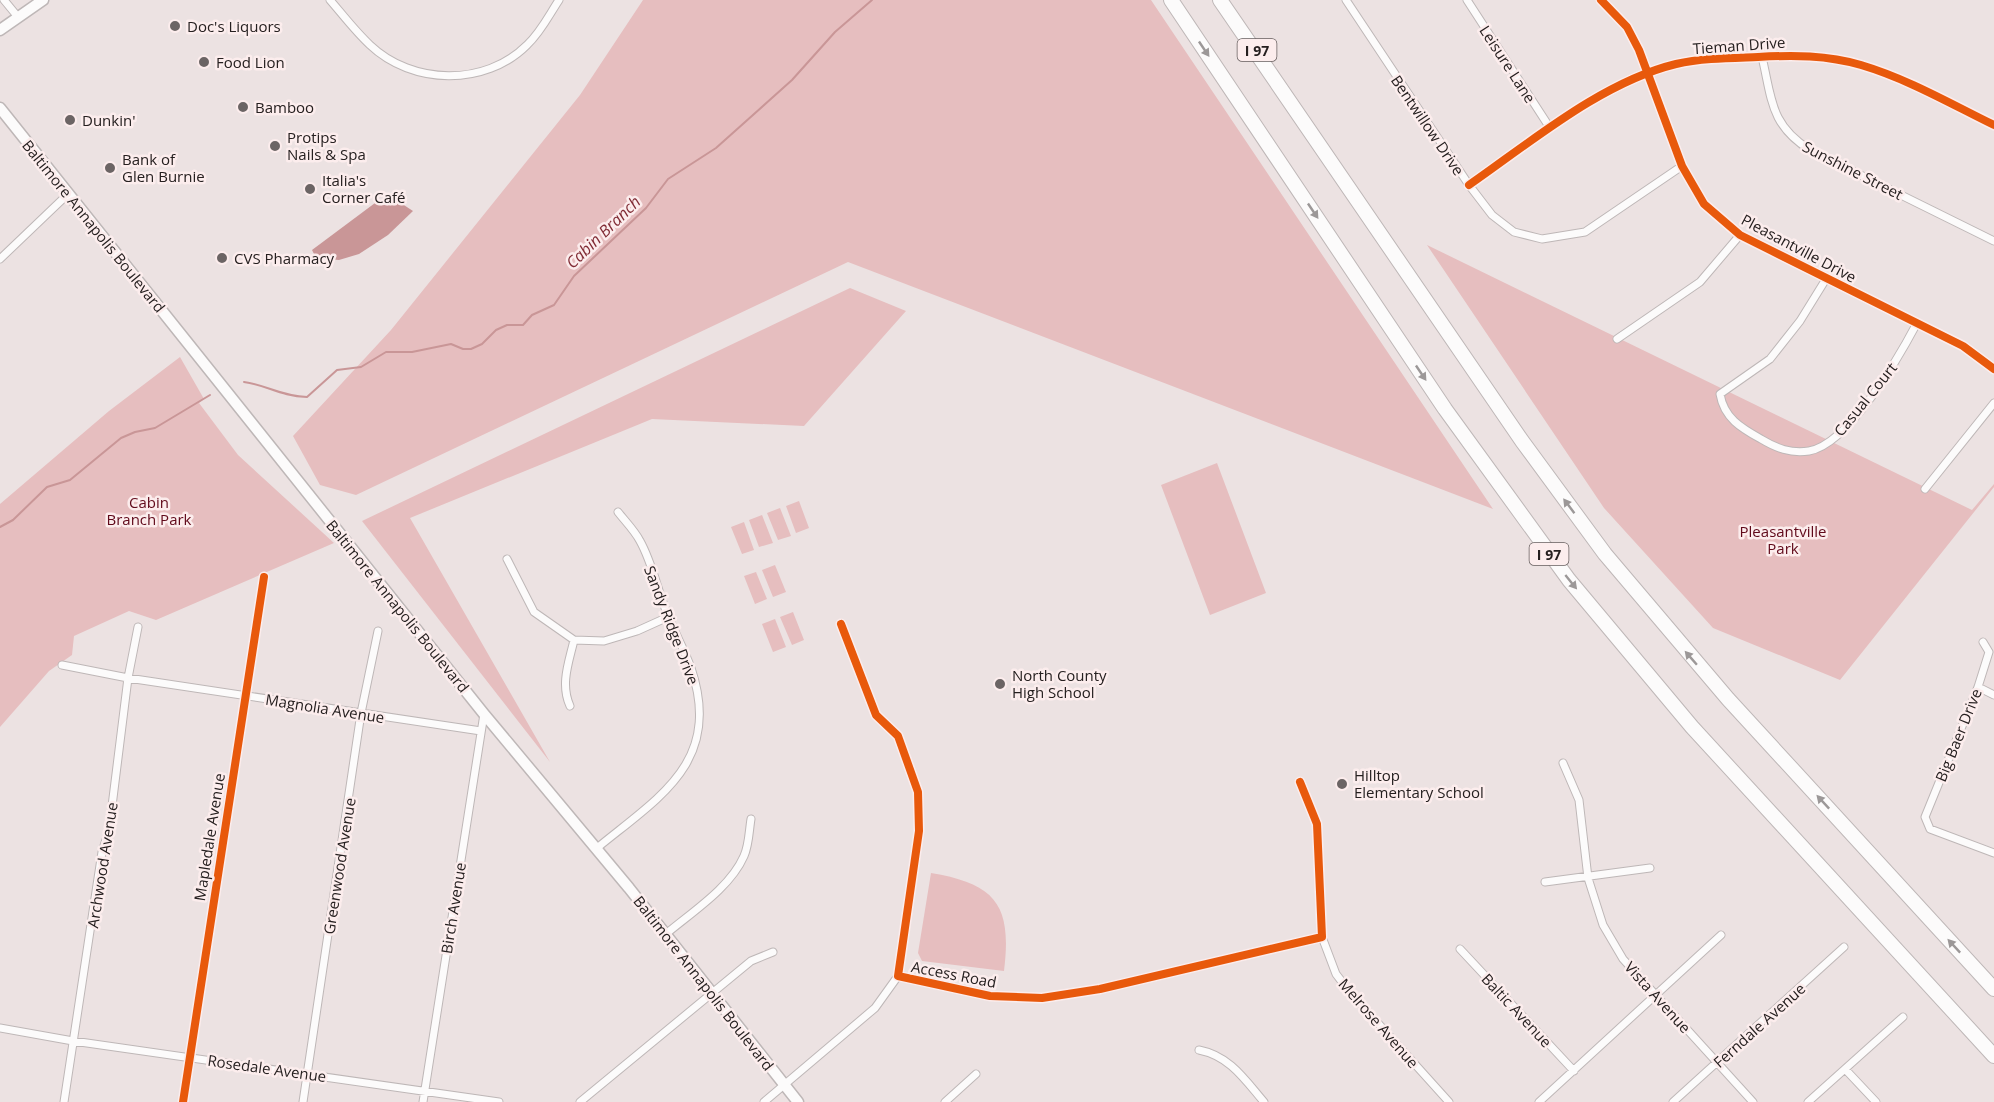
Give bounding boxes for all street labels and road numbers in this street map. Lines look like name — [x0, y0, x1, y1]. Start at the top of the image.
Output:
street label: Leisure Lane — [1475, 21, 1541, 107]
street label: Tieman Drive — [1692, 32, 1786, 58]
road number: I 97 — [1238, 39, 1276, 61]
street label: Bentwillow Drive — [1387, 71, 1469, 179]
street label: Baltimore Annapolis Boulevard — [18, 136, 170, 316]
street label: Sunshine Street — [1799, 136, 1907, 204]
street label: Pleasantville Drive — [1738, 209, 1860, 287]
street label: Casual Court — [1829, 358, 1901, 440]
street label: Baltimore Annapolis Boulevard — [322, 516, 474, 696]
road number: I 97 — [1530, 543, 1568, 565]
street label: Sandy Ridge Drive — [640, 563, 704, 687]
street label: Big Baer Drive — [1930, 685, 1986, 785]
street label: Magnolia Avenue — [264, 689, 386, 727]
street label: Mapledale Avenue — [189, 772, 229, 902]
street label: Greenwood Avenue — [318, 796, 360, 936]
street label: Archwood Avenue — [82, 801, 122, 929]
street label: Birch Avenue — [436, 861, 470, 955]
street label: Baltimore Annapolis Boulevard — [629, 891, 779, 1075]
street label: Access Road — [910, 956, 998, 992]
street label: Vista Avenue — [1621, 957, 1695, 1037]
street label: Baltic Avenue — [1478, 969, 1556, 1051]
street label: Melrose Avenue — [1335, 974, 1423, 1072]
street label: Ferndale Avenue — [1709, 978, 1809, 1072]
street label: Rosedale Avenue — [206, 1050, 328, 1086]

